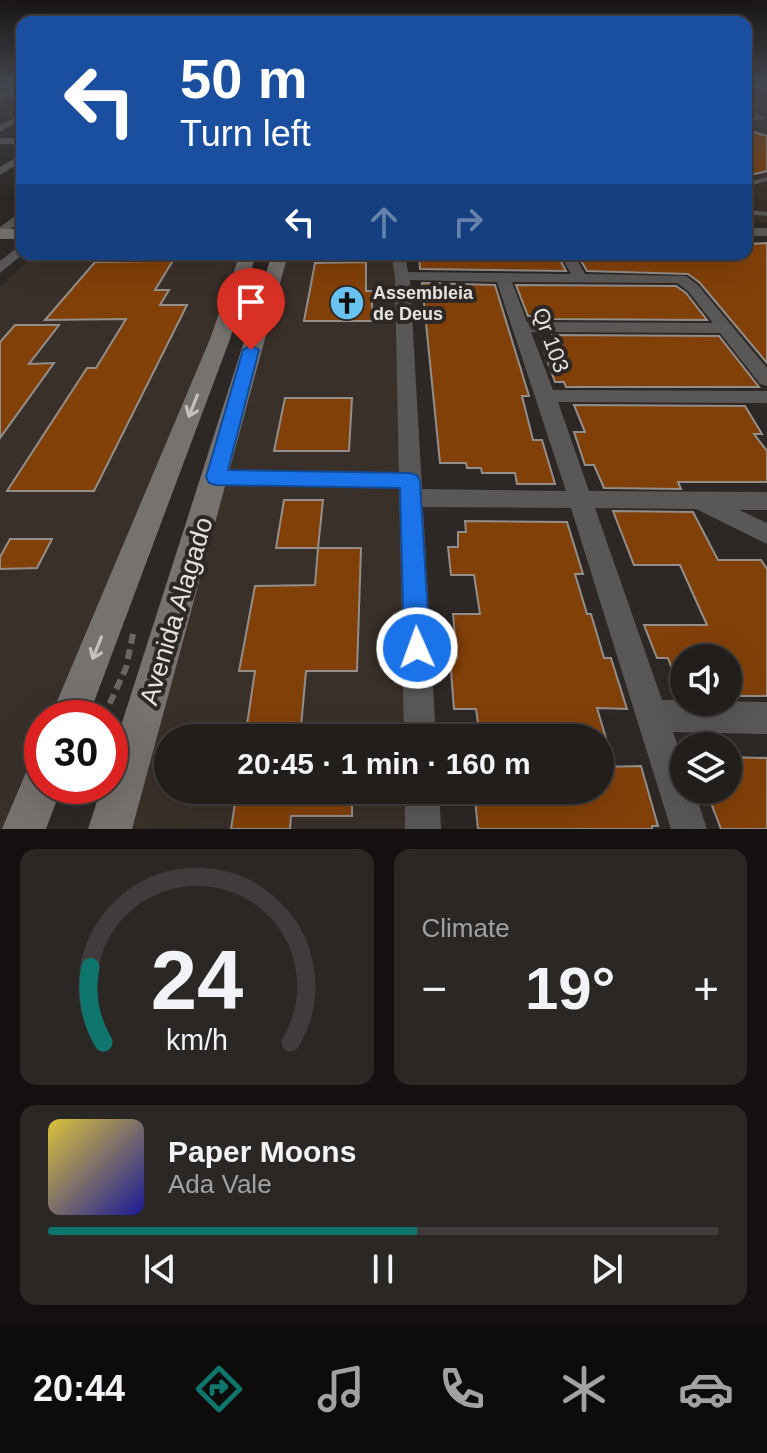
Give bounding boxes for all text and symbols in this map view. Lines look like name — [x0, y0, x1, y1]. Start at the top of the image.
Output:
text: 50 m — [180, 47, 308, 110]
icon: left — [48, 48, 152, 152]
text: Turn left — [180, 113, 311, 154]
icon: left — [278, 200, 322, 244]
icon: ahead — [362, 200, 406, 244]
icon: right — [446, 200, 490, 244]
pin — [217, 268, 285, 350]
icon: arrive — [229, 280, 273, 324]
place label: Assembleia de Deus — [373, 283, 474, 324]
church icon: Assembleia de Deus — [328, 284, 366, 322]
street label: Qr 103 — [528, 304, 574, 376]
one-way arrow — [185, 393, 200, 418]
street label: Avenida Alagado — [133, 514, 219, 708]
position arrow — [375, 606, 459, 690]
one-way arrow — [89, 635, 103, 660]
map controls — [670, 644, 742, 804]
button: sound — [670, 644, 742, 716]
speed limit sign: 30 — [24, 700, 128, 804]
button: layers — [670, 732, 742, 804]
text: 20:45 · 1 min · 160 m — [237, 747, 531, 780]
text: Climate — [422, 913, 510, 943]
text: 24 — [150, 934, 243, 1027]
text: 19° — [525, 955, 616, 1022]
text: − — [422, 964, 447, 1013]
text: + — [693, 964, 719, 1013]
text: km/h — [166, 1024, 228, 1056]
text: Paper Moons — [168, 1135, 356, 1168]
text: Ada Vale — [168, 1169, 272, 1199]
icon: previous — [138, 1247, 182, 1291]
icon: pause — [361, 1247, 405, 1291]
icon: next — [585, 1247, 629, 1291]
icon: directions — [191, 1361, 247, 1417]
icon: music — [313, 1361, 369, 1417]
icon: phone — [434, 1361, 490, 1417]
icon: climate — [556, 1361, 612, 1417]
icon: car — [678, 1361, 734, 1417]
text: 20:44 — [33, 1368, 125, 1409]

